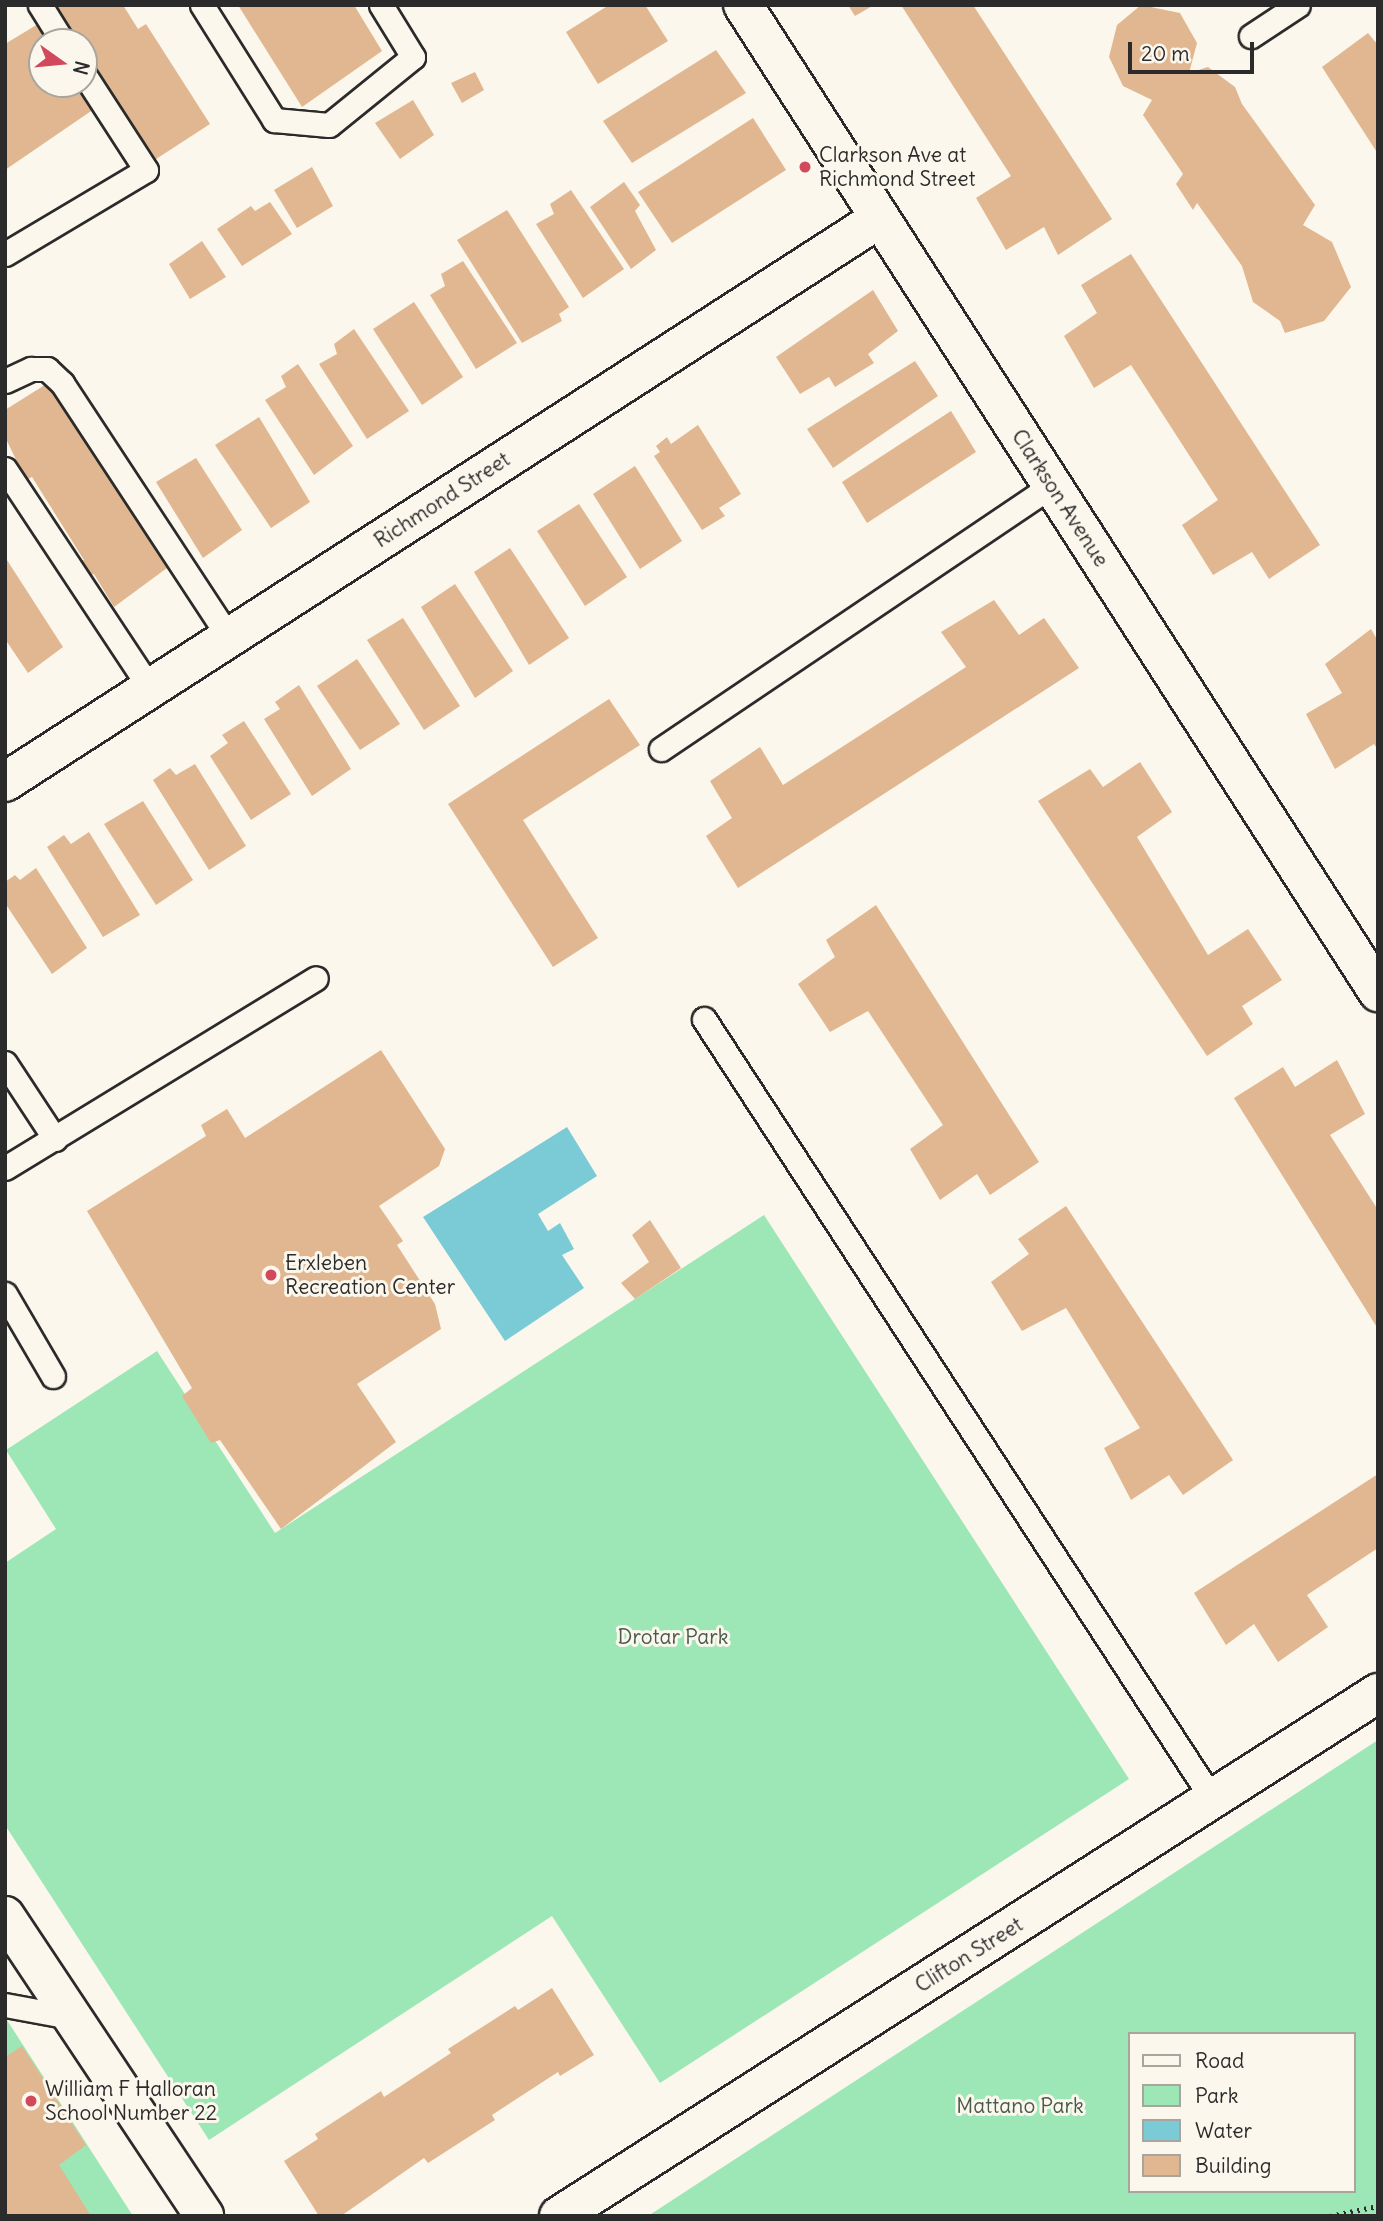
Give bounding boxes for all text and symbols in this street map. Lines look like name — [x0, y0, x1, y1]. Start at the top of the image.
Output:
north arrow — [28, 28, 98, 98]
scale bar — [1131, 28, 1257, 72]
text: 20 m — [1141, 40, 1190, 67]
text: N — [68, 58, 95, 77]
place label: Clarkson Ave at Richmond Street — [819, 142, 976, 192]
marker: Clarkson Ave at Richmond Street — [797, 159, 813, 175]
street label: Clarkson Avenue — [1006, 425, 1114, 571]
street label: Richmond Street — [369, 447, 515, 553]
place label: Erxleben Recreation Center — [285, 1250, 455, 1300]
marker: Erxleben Recreation Center — [263, 1267, 279, 1283]
park label: Drotar Park — [618, 1624, 728, 1650]
street label: Clifton Street — [911, 1912, 1027, 1998]
legend — [1128, 2032, 1355, 2193]
text: Road — [1195, 2047, 1244, 2074]
place label: William F Halloran School Number 22 — [45, 2076, 217, 2126]
text: Park — [1195, 2082, 1238, 2109]
marker: William F Halloran School Number 22 — [23, 2093, 39, 2109]
park label: Mattano Park — [956, 2093, 1084, 2119]
text: Water — [1195, 2117, 1252, 2144]
text: Building — [1195, 2152, 1271, 2179]

